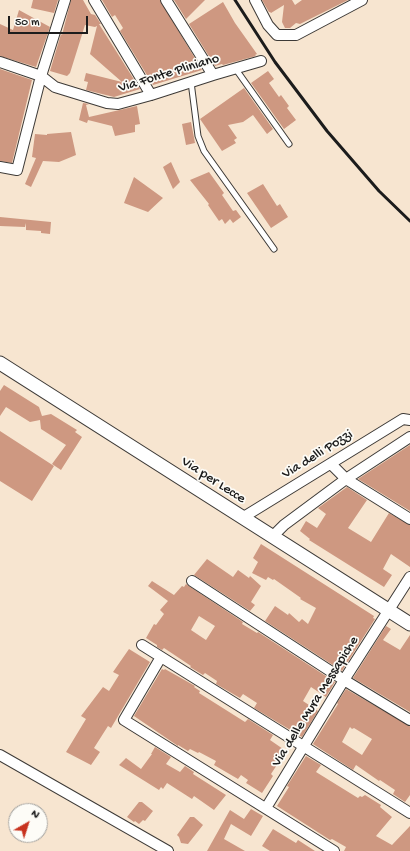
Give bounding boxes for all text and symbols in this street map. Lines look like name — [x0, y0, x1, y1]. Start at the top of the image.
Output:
scale bar — [10, 8, 90, 34]
text: 50 m — [15, 16, 40, 30]
street label: Via Fonte Pliniano — [117, 51, 221, 97]
street label: Via delli Pozzi — [280, 427, 356, 483]
street label: Via per Lecce — [178, 454, 248, 508]
street label: Via delle Mura Messapiche — [269, 634, 363, 770]
north arrow — [8, 803, 48, 843]
text: N — [28, 808, 41, 821]

